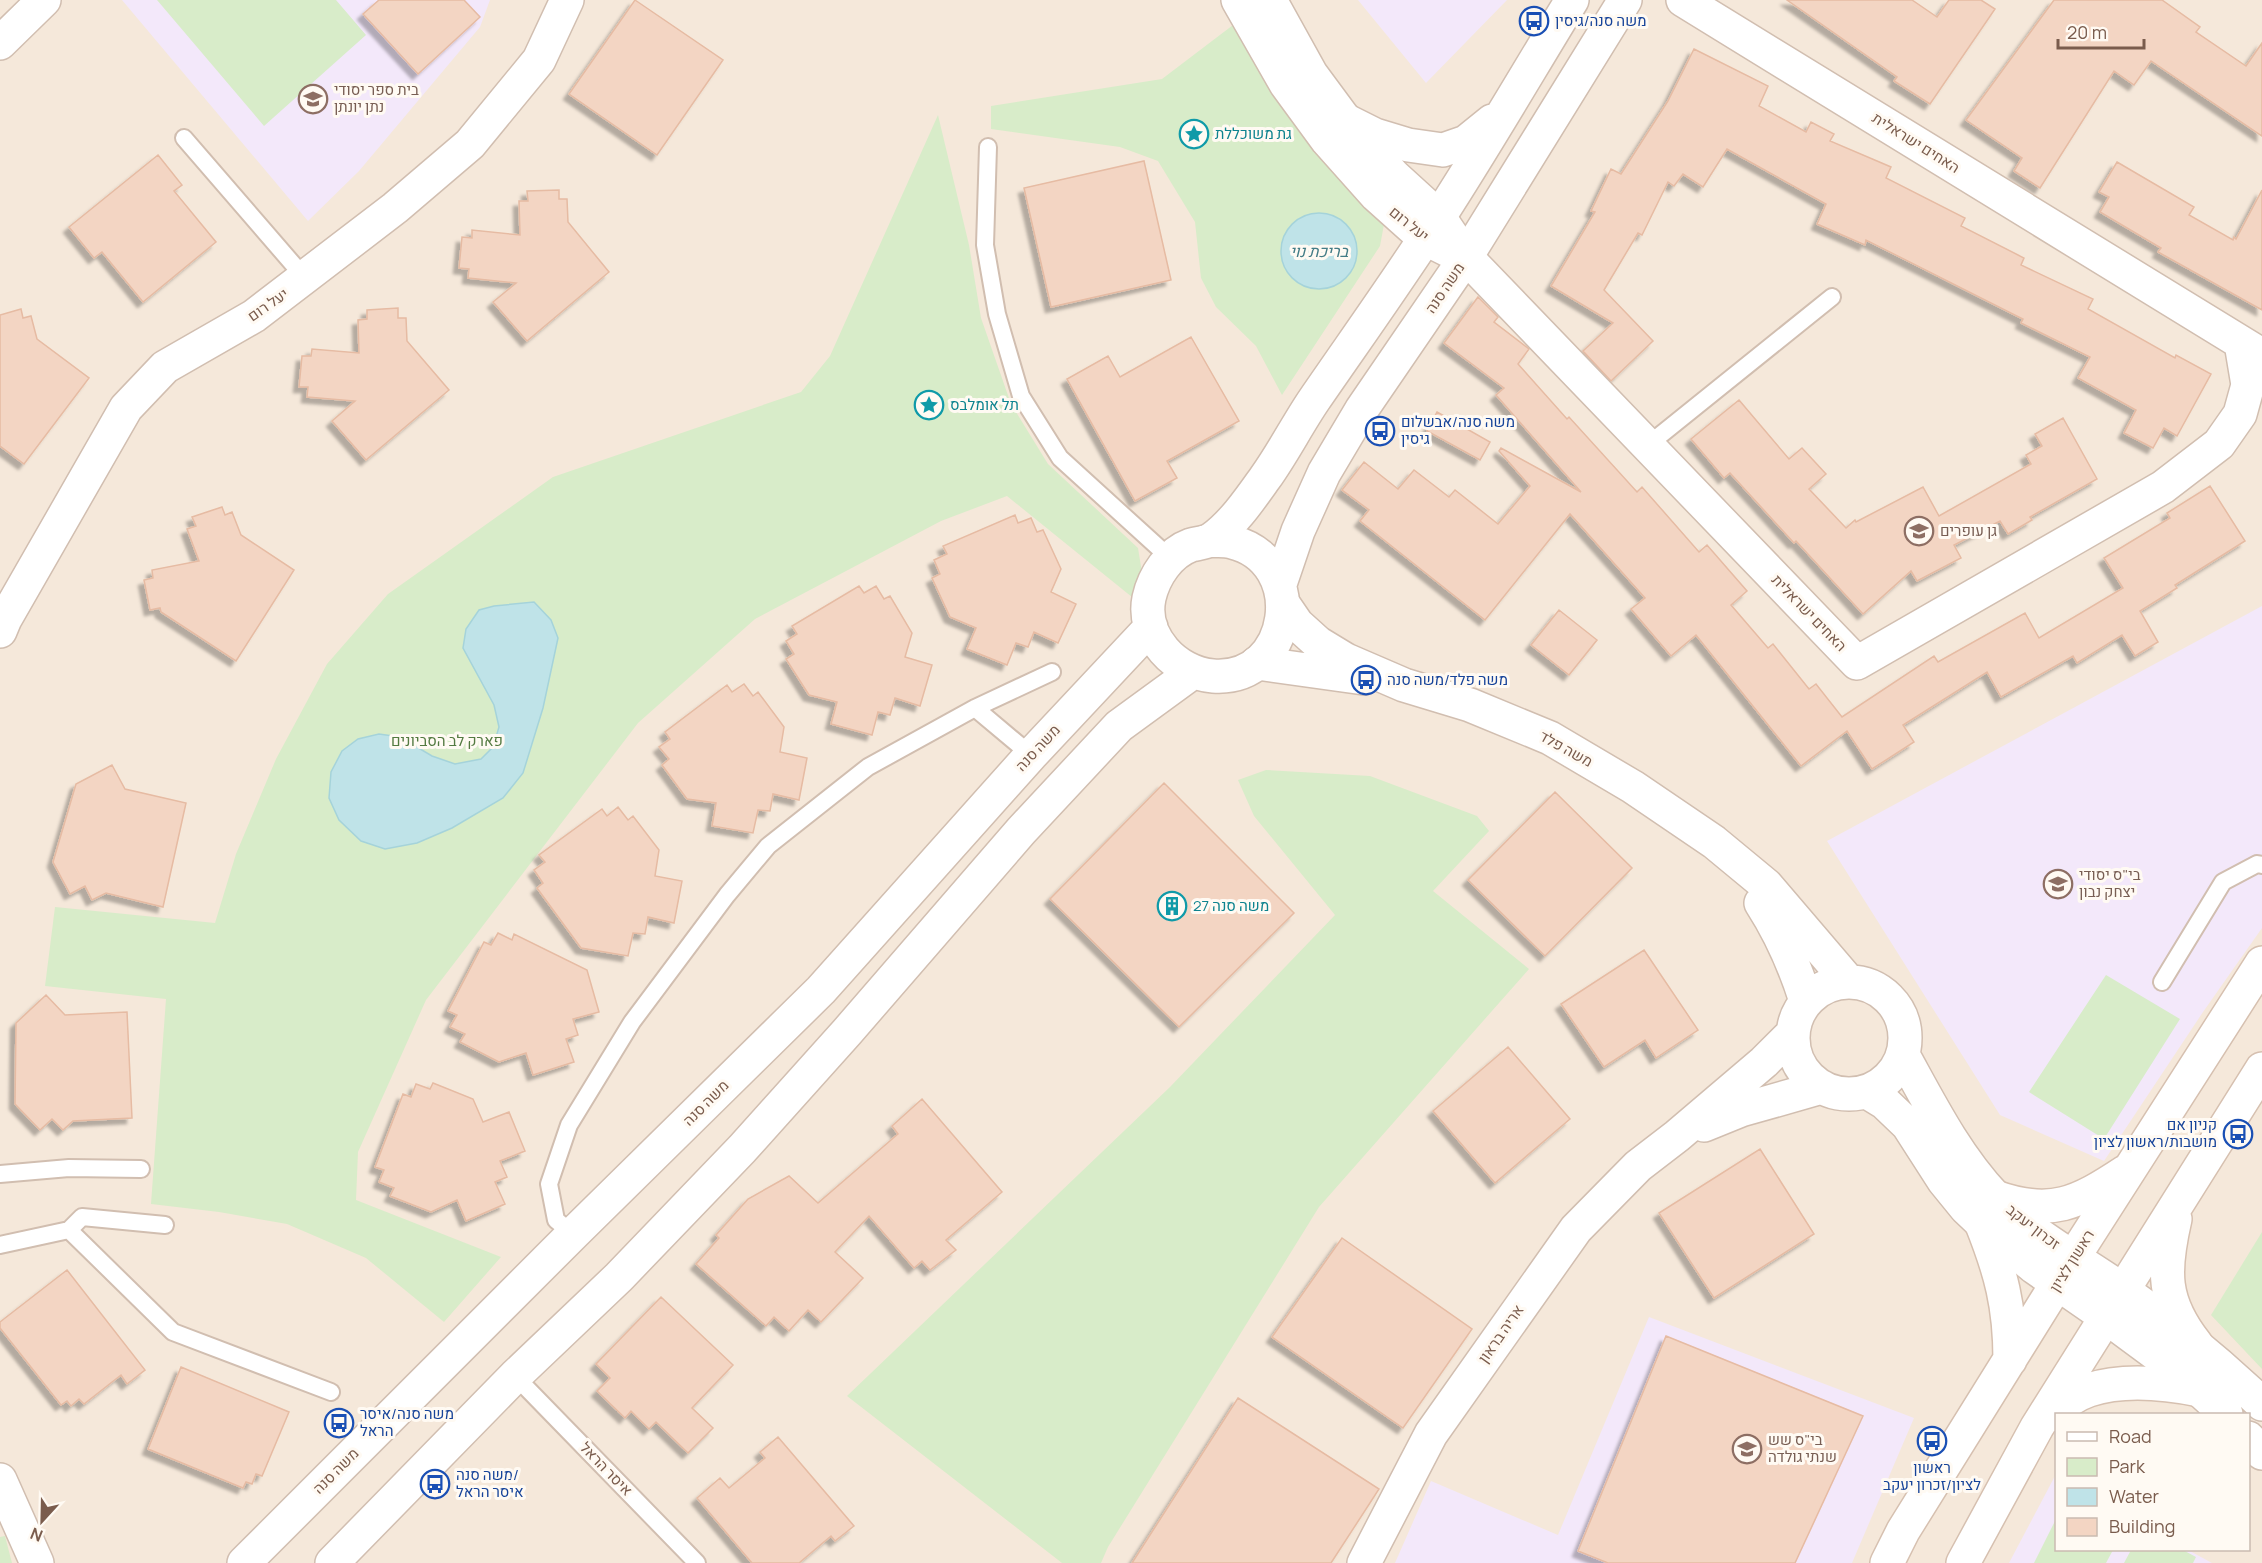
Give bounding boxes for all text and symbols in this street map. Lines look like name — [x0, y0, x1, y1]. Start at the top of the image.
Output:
bus stop icon: משה סנה/גיסין — [1518, 5, 1550, 37]
place label: משה סנה/גיסין — [1555, 10, 1647, 31]
scale bar — [2058, 12, 2144, 50]
text: 20 m — [2067, 20, 2107, 44]
place label: בית ספר יסודי נתן יונתן — [334, 79, 419, 117]
school or university icon: בית ספר יסודי נתן יונתן — [297, 83, 329, 115]
street label: האחים ישראלית — [1868, 107, 1964, 178]
place icon: גת משוכללת — [1178, 118, 1210, 150]
place label: גת משוכללת — [1215, 123, 1292, 144]
street label: יעל רום — [1385, 201, 1433, 246]
water label: בריכת נוי — [1290, 240, 1349, 262]
street label: משה סנה — [1420, 258, 1469, 317]
street label: יעל רום — [243, 283, 292, 326]
place icon: תל אומלבס — [913, 389, 945, 421]
place label: תל אומלבס — [950, 394, 1019, 415]
place label: משה סנה/אבשלום גיסין — [1401, 411, 1515, 449]
bus stop icon: משה סנה/אבשלום גיסין — [1364, 415, 1396, 447]
school or university icon: גן עופרים — [1903, 515, 1935, 547]
place label: גן עופרים — [1940, 520, 1997, 541]
street label: האחים ישראלית — [1767, 570, 1852, 656]
bus stop icon: משה פלד/משה סנה — [1350, 664, 1382, 696]
place label: משה פלד/משה סנה — [1387, 669, 1508, 690]
street label: משה סנה — [1010, 720, 1065, 776]
street label: משה פלד — [1536, 725, 1597, 772]
park label: פארק לב הסביונים — [391, 730, 503, 751]
place label: בי"ס יסודי יצחק נבון — [2079, 864, 2141, 902]
school or university icon: בי"ס יסודי יצחק נבון — [2042, 868, 2074, 900]
building icon: משה סנה 27 — [1156, 890, 1188, 922]
place label: משה סנה 27 — [1193, 895, 1269, 916]
street label: משה סנה — [678, 1075, 733, 1130]
place label: קניון אם מושבות/ראשון לציון — [2094, 1114, 2217, 1152]
bus stop icon: קניון אם מושבות/ראשון לציון — [2222, 1118, 2254, 1150]
street label: זכרון יעקב — [2002, 1199, 2065, 1254]
street label: ראשון לציון — [2044, 1226, 2099, 1296]
street label: אריה בראון — [1473, 1300, 1528, 1367]
place label: משה סנה/איסר הראל — [360, 1403, 454, 1441]
bus stop icon: משה סנה/איסר הראל — [323, 1407, 355, 1439]
legend — [2055, 1413, 2250, 1551]
text: Road — [2109, 1424, 2152, 1448]
bus stop icon: ראשון לציון/זכרון יעקב — [1916, 1425, 1948, 1457]
place label: בי"ס שש שנתי גולדה — [1768, 1429, 1837, 1467]
school or university icon: בי"ס שש שנתי גולדה — [1731, 1433, 1763, 1465]
street label: איסר הראל — [575, 1437, 637, 1500]
street label: משה סנה — [308, 1443, 363, 1498]
text: Park — [2109, 1454, 2146, 1478]
place label: ראשון לציון/זכרון יעקב — [1883, 1457, 1981, 1495]
place label: משה סנה/ איסר הראל — [456, 1464, 524, 1502]
bus stop icon: משה סנה/ איסר הראל — [419, 1468, 451, 1500]
text: Water — [2109, 1484, 2159, 1508]
north arrow — [12, 1491, 72, 1551]
text: Building — [2109, 1514, 2175, 1538]
text: N — [27, 1523, 46, 1547]

